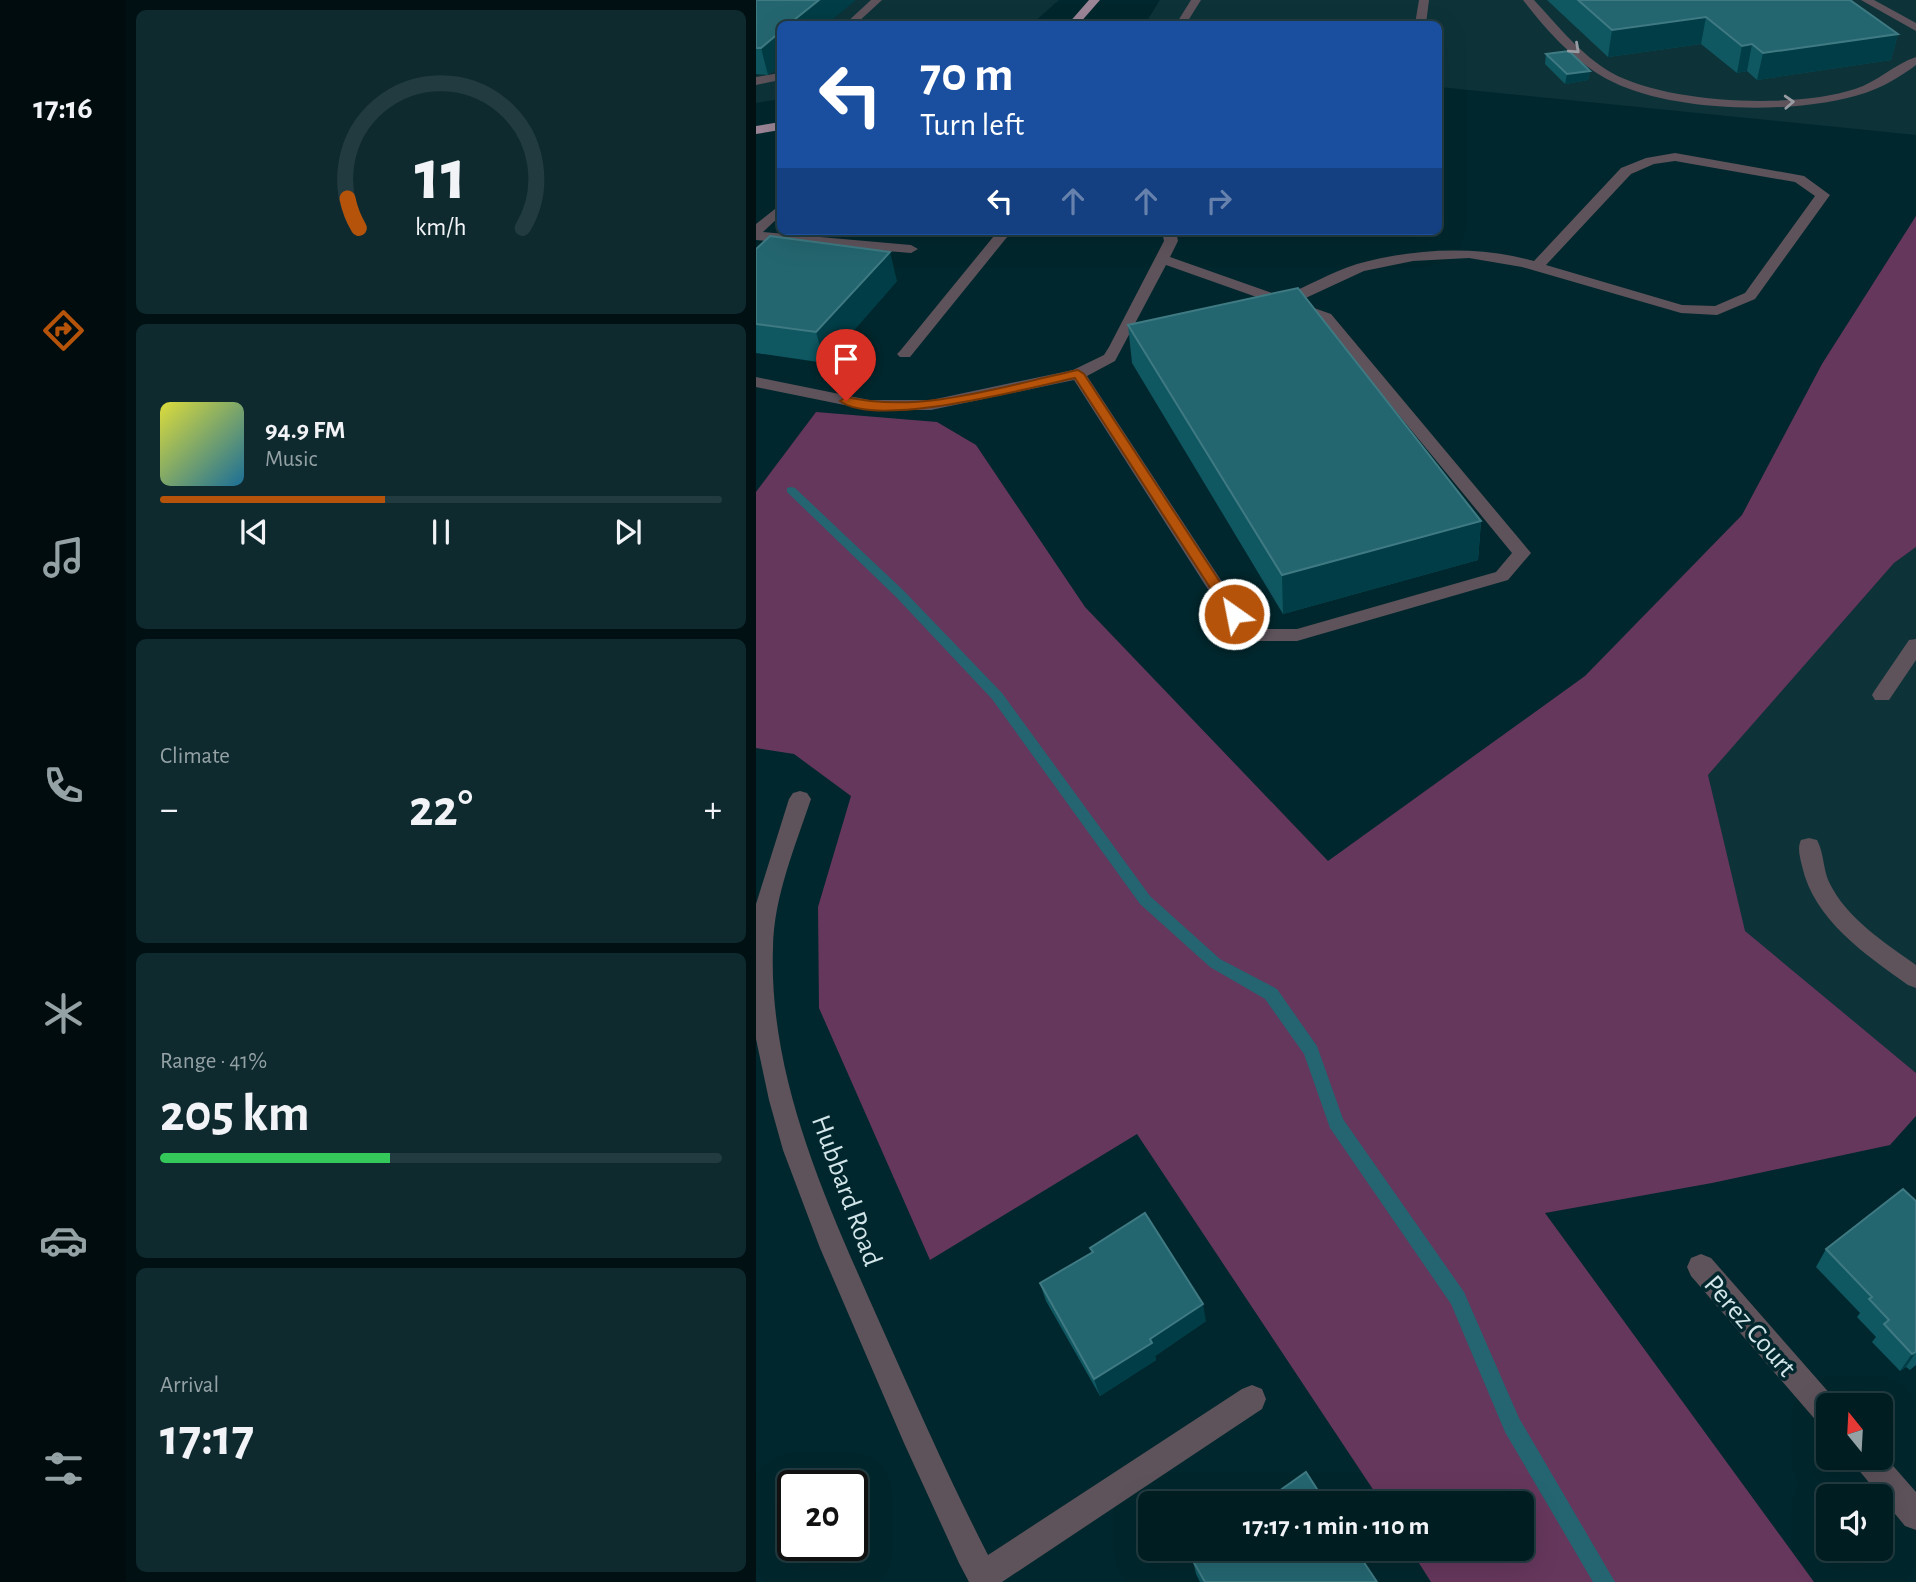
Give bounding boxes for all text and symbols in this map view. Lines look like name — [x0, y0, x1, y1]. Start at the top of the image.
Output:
one-way arrow — [1567, 41, 1580, 53]
icon: left — [805, 49, 896, 140]
text: 70 m — [920, 51, 1014, 100]
text: 17:16 — [33, 92, 93, 124]
one-way arrow — [1784, 94, 1795, 109]
text: Turn left — [920, 109, 1024, 141]
text: 11 — [415, 141, 467, 214]
icon: left — [981, 182, 1019, 220]
icon: ahead — [1054, 182, 1092, 220]
icon: ahead — [1127, 182, 1165, 220]
icon: right — [1200, 182, 1238, 220]
text: km/h — [415, 215, 467, 240]
icon: directions — [39, 306, 88, 355]
pin — [816, 329, 876, 401]
icon: arrive — [827, 340, 865, 378]
text: 94.9 FM — [265, 417, 345, 443]
text: Music — [265, 448, 317, 471]
icon: previous — [235, 513, 273, 551]
icon: pause — [422, 513, 460, 551]
icon: next — [609, 513, 647, 551]
icon: music — [39, 533, 88, 582]
position arrow — [1197, 577, 1271, 651]
text: Climate — [160, 745, 230, 768]
icon: phone — [39, 761, 88, 810]
text: 22° — [409, 783, 473, 835]
text: − — [160, 791, 178, 829]
text: + — [704, 791, 722, 829]
icon: climate — [39, 989, 88, 1038]
text: Range · 41% — [160, 1050, 267, 1073]
text: 205 km — [160, 1088, 310, 1140]
street label: Hubbard Road — [806, 1111, 886, 1270]
icon: car — [39, 1216, 88, 1265]
street label: Perez Court — [1698, 1270, 1801, 1382]
text: Arrival — [160, 1374, 219, 1397]
north arrow — [1816, 1393, 1894, 1470]
map controls — [1816, 1393, 1893, 1561]
text: 17:17 — [160, 1412, 254, 1464]
icon: filters — [39, 1444, 88, 1493]
speed limit sign: 20 — [777, 1470, 868, 1561]
button: sound — [1816, 1484, 1893, 1561]
text: 17:17 · 1 min · 110 m — [1243, 1513, 1429, 1539]

